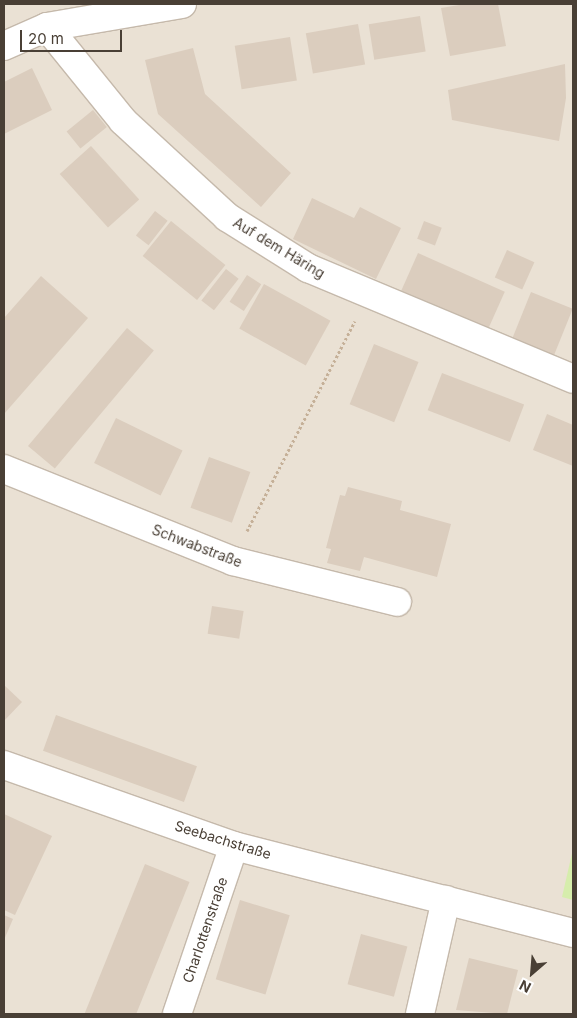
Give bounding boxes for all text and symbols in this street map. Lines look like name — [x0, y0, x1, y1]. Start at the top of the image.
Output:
scale bar — [22, 20, 125, 52]
text: 20 m — [28, 29, 64, 48]
street label: Auf dem Häring — [230, 214, 328, 282]
street label: Schwabstraße — [150, 521, 244, 571]
street label: Seebachstraße — [173, 817, 273, 863]
street label: Charlottenstraße — [179, 875, 231, 985]
north arrow — [507, 948, 557, 998]
text: N — [516, 977, 534, 997]

